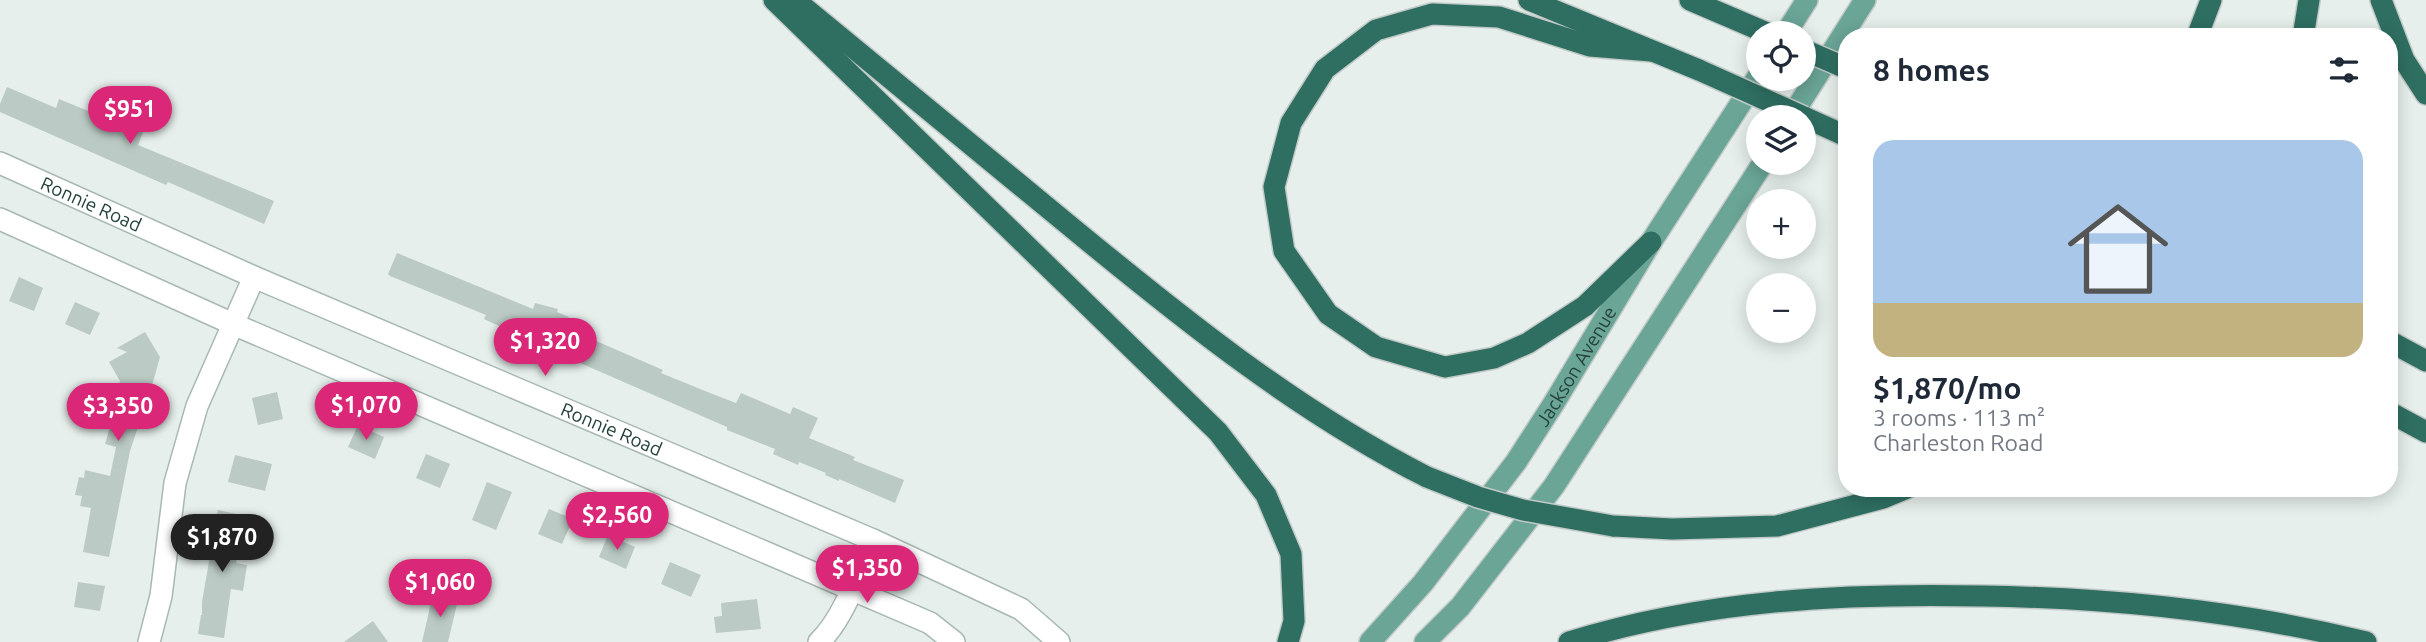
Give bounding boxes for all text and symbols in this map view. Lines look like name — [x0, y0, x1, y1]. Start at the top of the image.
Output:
map controls — [1746, 21, 1816, 343]
button: locate — [1746, 21, 1816, 91]
icon: filters — [2325, 51, 2363, 89]
text: 8 homes — [1873, 53, 1990, 87]
pin: $951 — [89, 86, 171, 146]
text: $951 — [104, 96, 156, 121]
button: layers — [1746, 105, 1816, 175]
street label: Ronnie Road — [37, 172, 145, 236]
icon: home — [2055, 186, 2181, 312]
button: + — [1746, 189, 1816, 259]
button: − — [1746, 273, 1816, 343]
street label: Jackson Avenue — [1531, 302, 1621, 430]
pin: $1,320 — [488, 318, 602, 378]
text: $1,320 — [510, 328, 580, 353]
text: $1,870/mo — [1873, 371, 2022, 405]
pin: $1,070 — [309, 382, 423, 442]
pin: $3,350 — [61, 384, 175, 443]
text: $1,070 — [331, 392, 401, 417]
text: $3,350 — [83, 393, 153, 418]
street label: Ronnie Road — [558, 398, 666, 460]
text: 3 rooms · 113 m² — [1873, 405, 2045, 430]
text: Charleston Road — [1873, 430, 2043, 455]
pin: $2,560 — [560, 492, 674, 552]
text: $2,560 — [582, 502, 652, 527]
pin: $1,870 — [165, 514, 279, 574]
text: $1,870 — [187, 524, 257, 549]
pin: $1,350 — [810, 546, 924, 605]
text: $1,350 — [832, 555, 902, 580]
pin: $1,060 — [383, 560, 497, 619]
text: $1,060 — [405, 569, 475, 594]

